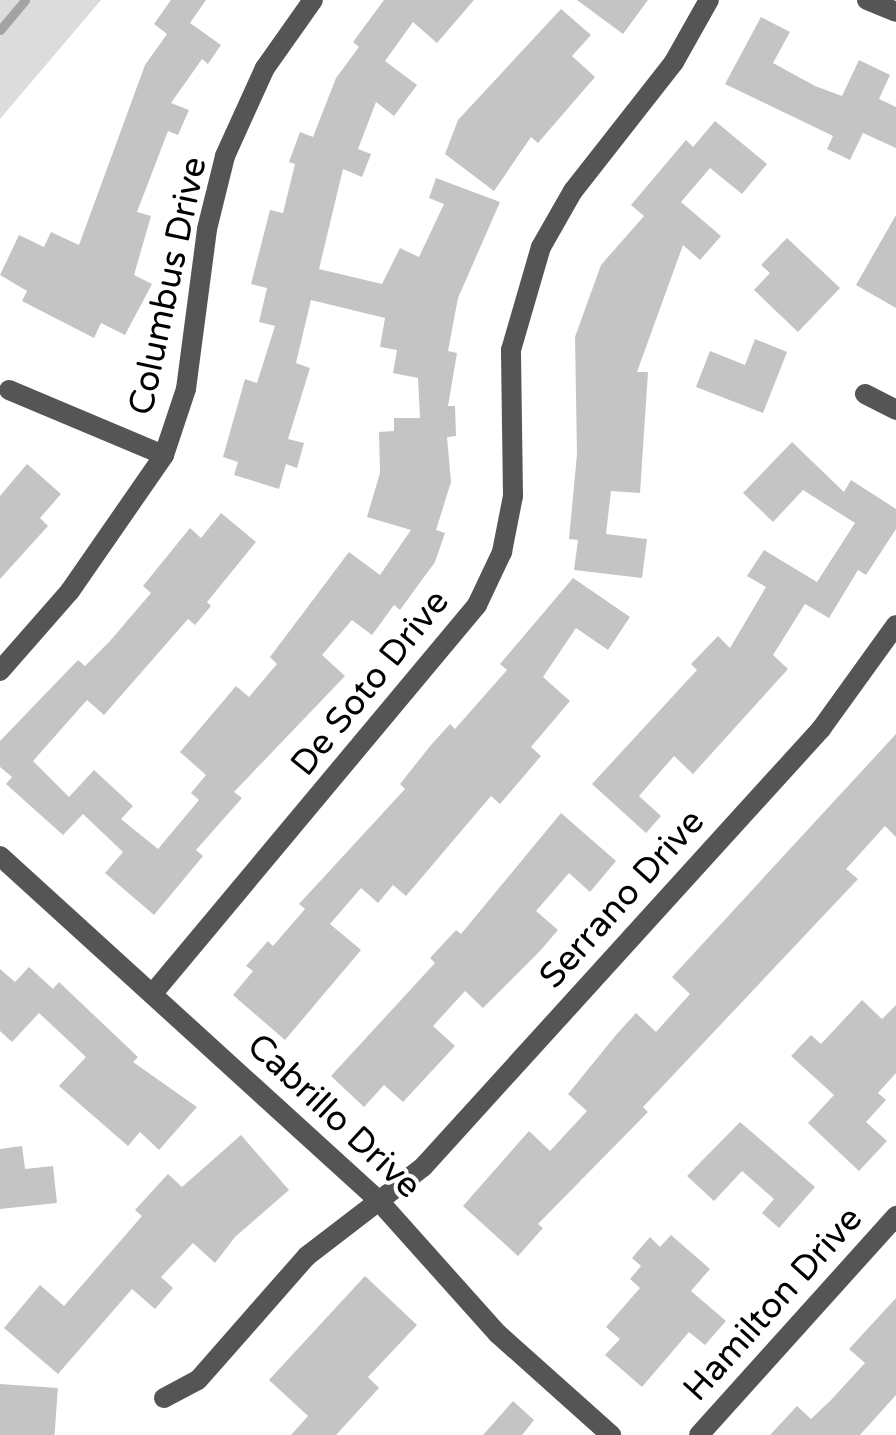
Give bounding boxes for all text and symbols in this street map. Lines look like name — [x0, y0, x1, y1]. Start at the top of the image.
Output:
street label: Columbus Drive — [120, 153, 216, 419]
street label: De Soto Drive — [282, 582, 458, 784]
street label: Serrano Drive — [531, 801, 713, 997]
street label: Cabrillo Drive — [238, 1025, 430, 1207]
street label: Hamilton Drive — [675, 1198, 871, 1410]

